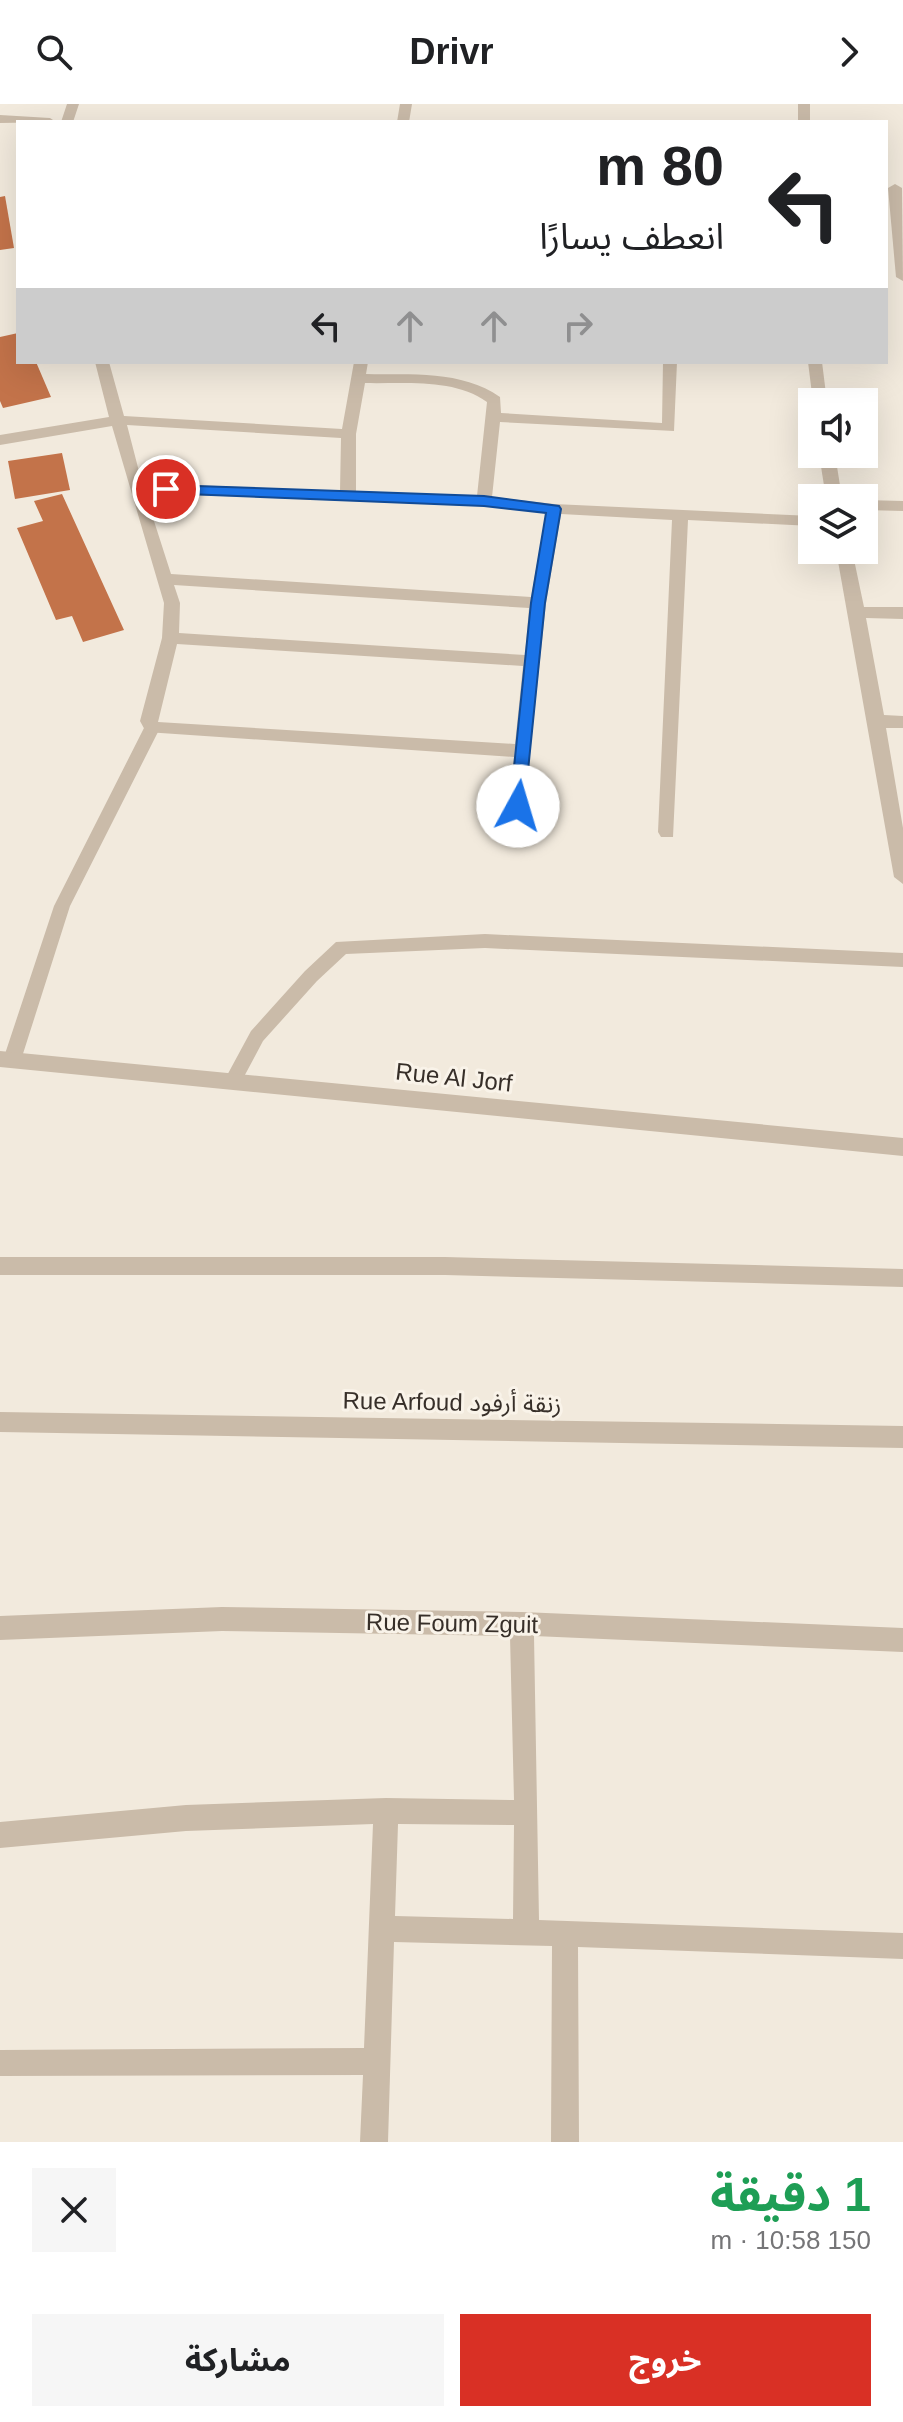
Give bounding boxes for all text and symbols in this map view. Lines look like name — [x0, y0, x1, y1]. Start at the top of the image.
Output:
icon: search — [32, 30, 76, 74]
icon: forward — [827, 30, 871, 74]
text: Drivr — [409, 31, 494, 72]
text: 80 m — [596, 134, 724, 197]
icon: left — [752, 152, 856, 256]
text: انعطف يسارًا — [539, 216, 724, 257]
icon: left — [304, 304, 348, 348]
icon: ahead — [388, 304, 432, 348]
icon: ahead — [472, 304, 516, 348]
icon: right — [556, 304, 600, 348]
map controls — [798, 388, 878, 564]
button: sound — [798, 388, 878, 468]
pin — [132, 455, 200, 523]
icon: arrive — [144, 467, 188, 511]
button: layers — [798, 484, 878, 564]
position arrow — [476, 764, 560, 848]
street label: Rue Al Jorf — [394, 1057, 514, 1097]
street label: Rue Arfoud زنقة أرفود — [342, 1385, 562, 1418]
street label: Rue Foum Zguit — [366, 1608, 539, 1638]
button: close — [32, 2168, 116, 2252]
text: 1 دقيقة — [710, 2168, 871, 2221]
text: 150 m · 10:58 — [711, 2225, 871, 2255]
button: مشاركة — [32, 2314, 444, 2406]
button: خروج — [460, 2314, 871, 2406]

